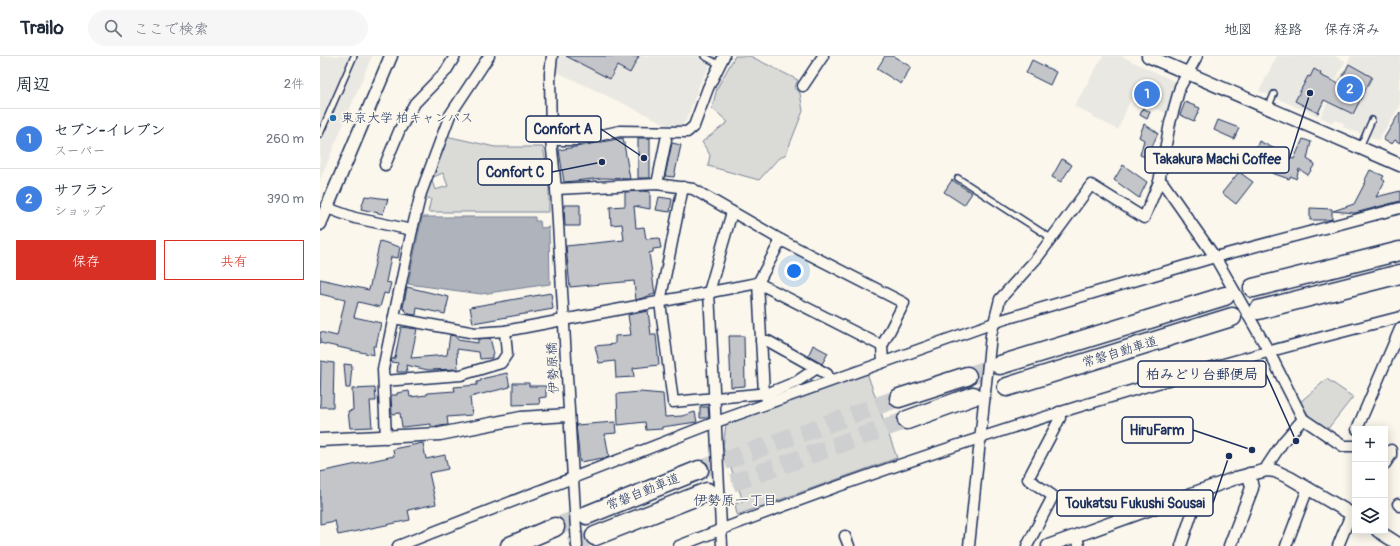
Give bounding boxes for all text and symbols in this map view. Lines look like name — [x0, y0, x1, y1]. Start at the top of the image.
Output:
search box — [88, 10, 368, 46]
text: Trailo — [20, 16, 64, 40]
icon: search — [102, 17, 124, 39]
text: ここで検索 — [134, 20, 209, 39]
text: 地図 — [1224, 21, 1252, 38]
text: 経路 — [1274, 21, 1302, 38]
text: 保存済み — [1324, 21, 1380, 38]
text: 周辺 — [16, 74, 50, 95]
pin: 2 — [1337, 74, 1363, 104]
text: 2件 — [284, 76, 304, 92]
pin: 1 — [1134, 79, 1160, 109]
place label: 東京大学 柏キャンパス — [341, 110, 473, 126]
marker: 東京大学 柏キャンパス — [328, 113, 338, 123]
callout: Confort A — [526, 116, 601, 142]
text: セブン-イレブン — [54, 121, 165, 140]
text: Confort A — [533, 121, 593, 138]
text: 1 — [26, 131, 32, 147]
text: 260 m — [266, 131, 304, 147]
text: スーパー — [54, 143, 105, 159]
callout: Takakura Machi Coffee — [1145, 147, 1289, 173]
text: Takakura Machi Coffee — [1152, 151, 1282, 168]
callout: Confort C — [478, 159, 552, 185]
text: Confort C — [486, 164, 545, 181]
text: サフラン — [54, 181, 114, 200]
text: 2 — [25, 191, 33, 207]
text: 390 m — [267, 191, 304, 207]
text: ショップ — [54, 203, 105, 219]
button: 保存 — [16, 240, 156, 280]
button: 共有 — [164, 240, 304, 280]
your location — [784, 261, 804, 281]
street label: 常磐自動車道 — [1080, 333, 1160, 371]
street label: 伊勢原橋 — [544, 342, 562, 394]
callout: 柏みどり台郵便局 — [1138, 361, 1266, 387]
text: 柏みどり台郵便局 — [1146, 366, 1258, 383]
callout: HiruFarm — [1122, 417, 1193, 443]
text: HiruFarm — [1130, 422, 1185, 439]
map controls — [1352, 426, 1388, 534]
button: + — [1352, 426, 1388, 462]
button: − — [1352, 462, 1388, 498]
street label: 常磐自動車道 — [604, 470, 682, 514]
callout: Toukatsu Fukushi Sousai — [1057, 490, 1213, 516]
district label: 伊勢原一丁目 — [693, 492, 777, 509]
text: Toukatsu Fukushi Sousai — [1064, 495, 1206, 512]
button: layers — [1352, 498, 1388, 534]

